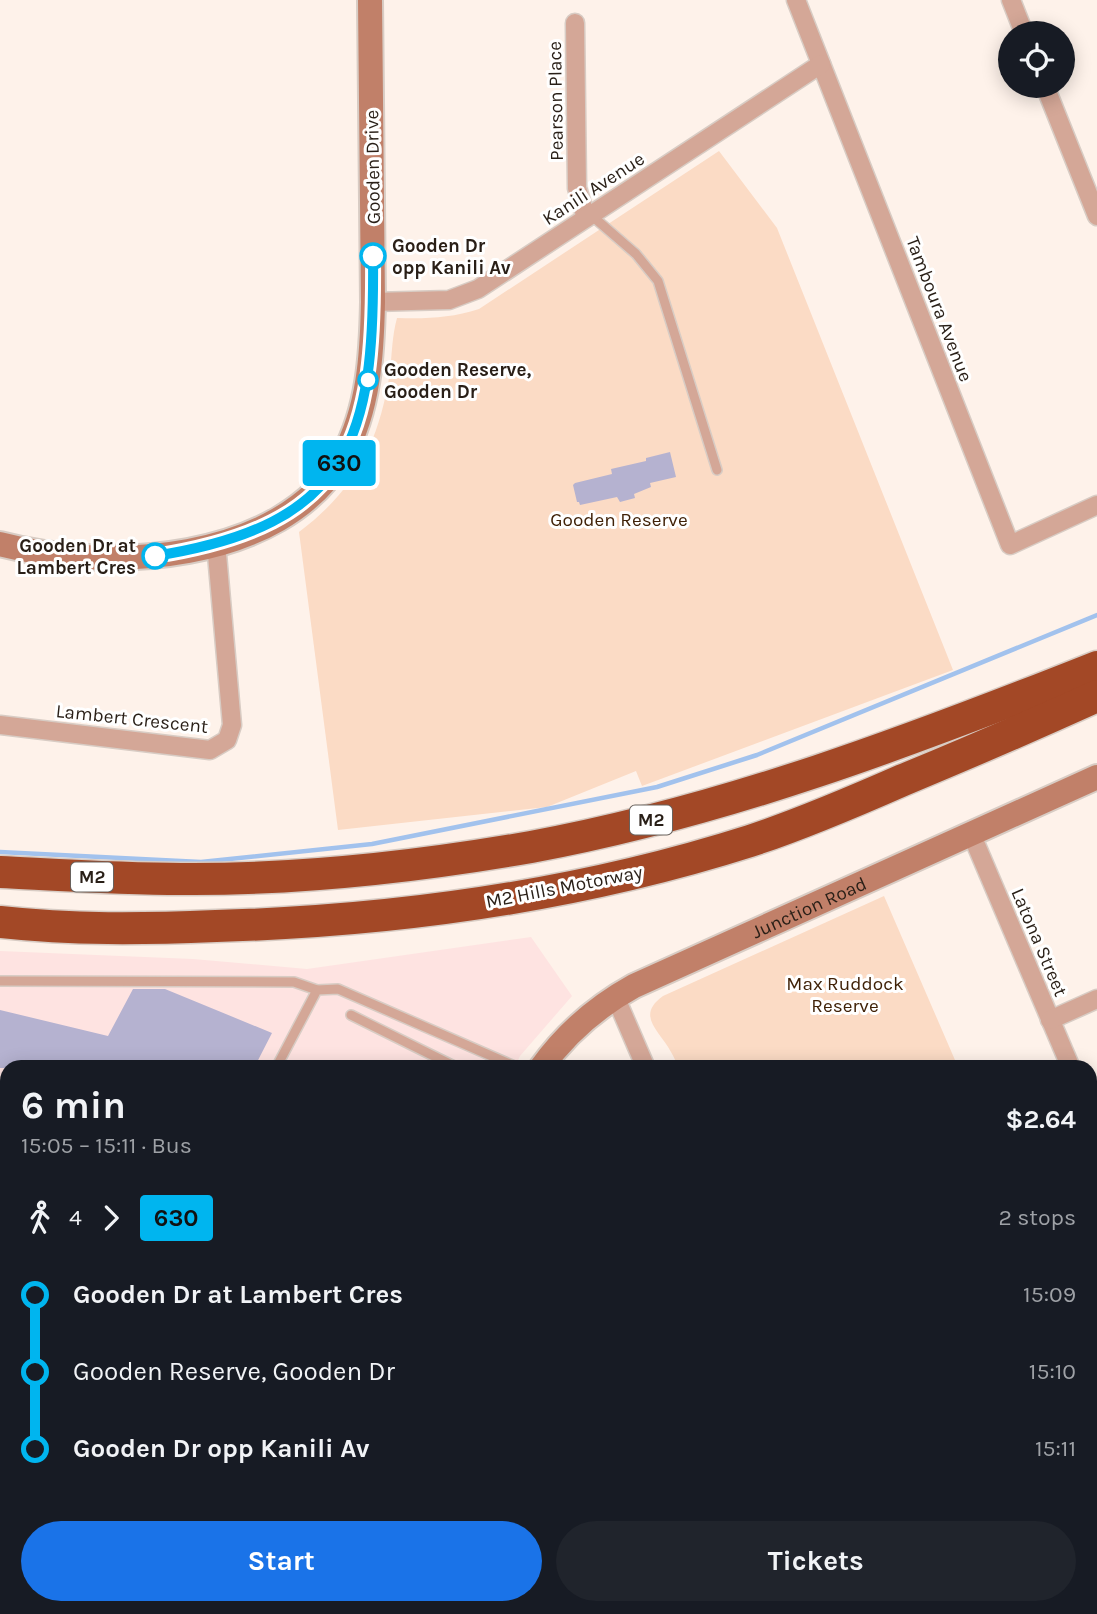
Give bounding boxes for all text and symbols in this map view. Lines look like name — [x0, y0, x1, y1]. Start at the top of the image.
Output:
map controls — [998, 21, 1075, 98]
button: locate — [998, 21, 1075, 98]
street label: Pearson Place — [544, 41, 568, 161]
street label: Gooden Drive — [361, 110, 385, 224]
street label: Kanili Avenue — [538, 148, 649, 230]
street label: Tamboura Avenue — [901, 234, 977, 385]
place label: Gooden Dr opp Kanili Av — [392, 235, 511, 279]
marker: Gooden Dr opp Kanili Av — [360, 243, 386, 269]
place label: Gooden Reserve, Gooden Dr — [384, 359, 532, 403]
marker: Gooden Reserve, Gooden Dr — [358, 370, 378, 390]
line badge: 630 — [299, 440, 379, 486]
text: 630 — [317, 449, 361, 477]
park label: Gooden Reserve — [550, 509, 688, 531]
place label: Gooden Dr at Lambert Cres — [16, 535, 136, 579]
marker: Gooden Dr at Lambert Cres — [142, 543, 168, 569]
street label: Lambert Crescent — [55, 700, 209, 738]
road number: M2 — [630, 806, 672, 834]
street label: M2 Hills Motorway — [484, 861, 645, 913]
road number: M2 — [71, 862, 113, 892]
street label: Junction Road — [749, 873, 870, 943]
street label: Latona Street — [1006, 885, 1072, 1000]
park label: Max Ruddock Reserve — [786, 973, 904, 1017]
text: 6 min — [21, 1083, 126, 1128]
text: $2.64 — [1006, 1104, 1076, 1135]
text: 15:05 – 15:11 · Bus — [21, 1132, 192, 1159]
icon: walk — [21, 1199, 59, 1237]
icon: forward — [92, 1199, 130, 1237]
text: 4 — [69, 1204, 82, 1231]
text: 630 — [154, 1204, 199, 1232]
text: 2 stops — [998, 1204, 1076, 1231]
text: Gooden Dr at Lambert Cres — [73, 1279, 403, 1310]
text: 15:09 — [1023, 1281, 1076, 1308]
text: Gooden Reserve, Gooden Dr — [73, 1356, 395, 1387]
text: 15:10 — [1029, 1358, 1076, 1385]
text: Gooden Dr opp Kanili Av — [73, 1433, 369, 1464]
text: 15:11 — [1035, 1435, 1076, 1462]
button: Start — [21, 1521, 542, 1601]
button: Tickets — [556, 1521, 1076, 1601]

